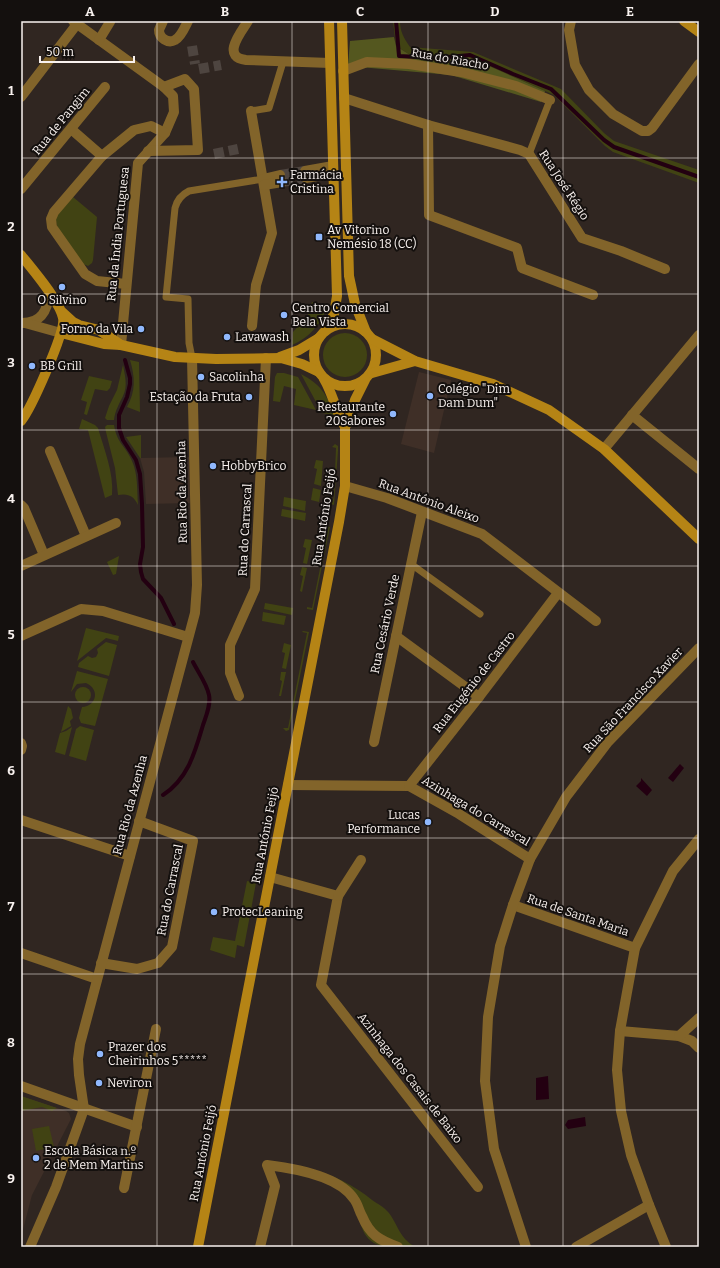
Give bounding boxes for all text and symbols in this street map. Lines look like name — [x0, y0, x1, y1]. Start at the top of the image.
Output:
text: A — [85, 4, 95, 19]
text: B — [221, 4, 229, 19]
text: C — [356, 4, 364, 19]
text: D — [490, 4, 500, 19]
text: E — [626, 4, 634, 19]
scale bar — [40, 38, 134, 64]
text: 50 m — [46, 45, 75, 59]
street label: Rua do Riacho — [410, 45, 490, 73]
text: 1 — [8, 83, 14, 98]
street label: Rua de Pangim — [30, 84, 93, 158]
street label: Rua José Régio — [536, 147, 592, 223]
street label: Rua da Índia Portuguesa — [103, 165, 132, 302]
place label: Farmácia Cristina — [290, 168, 343, 196]
marker: Farmácia Cristina — [277, 177, 287, 187]
text: 2 — [7, 219, 15, 234]
place label: Av Vitorino Nemésio 18 (CC) — [327, 223, 417, 251]
marker: Av Vitorino Nemésio 18 (CC) — [314, 232, 324, 242]
marker: O Silvino — [57, 282, 67, 292]
place label: O Silvino — [37, 293, 87, 307]
place label: Centro Comercial Bela Vista — [292, 301, 390, 329]
marker: Centro Comercial Bela Vista — [279, 310, 289, 320]
place label: Forno da Vila — [61, 322, 133, 336]
marker: Forno da Vila — [136, 324, 146, 334]
place label: Lavawash — [235, 330, 290, 344]
marker: Lavawash — [222, 332, 232, 342]
text: 3 — [7, 355, 15, 370]
place label: BB Grill — [40, 359, 83, 373]
marker: BB Grill — [27, 361, 37, 371]
place label: Sacolinha — [209, 370, 264, 384]
marker: Sacolinha — [196, 372, 206, 382]
place label: Colégio "Dim Dam Dum" — [438, 382, 510, 410]
place label: Estação da Fruta — [149, 390, 241, 404]
marker: Colégio "Dim Dam Dum" — [425, 391, 435, 401]
marker: Estação da Fruta — [244, 392, 254, 402]
place label: Restaurante 20Sabores — [317, 400, 385, 428]
marker: Restaurante 20Sabores — [388, 409, 398, 419]
street label: Rua Rio da Azenha — [174, 440, 190, 544]
place label: HobbyBrico — [221, 459, 286, 473]
marker: HobbyBrico — [208, 461, 218, 471]
street label: Rua António Feijó — [309, 467, 339, 567]
street label: Rua António Aleixo — [377, 476, 481, 526]
street label: Rua do Carrascal — [236, 483, 254, 577]
text: 4 — [7, 491, 15, 506]
street label: Rua Cesário Verde — [368, 573, 402, 675]
text: 5 — [7, 627, 15, 642]
street label: Rua Eugénio de Castro — [430, 629, 518, 735]
street label: Rua São Francisco Xavier — [581, 644, 686, 756]
street label: Rua Rio da Azenha — [110, 753, 150, 856]
text: 6 — [7, 763, 15, 778]
street label: Azinhaga do Carrascal — [419, 773, 533, 849]
street label: Rua António Feijó — [249, 785, 281, 884]
place label: Lucas Performance — [347, 808, 420, 836]
marker: Lucas Performance — [423, 817, 433, 827]
street label: Rua do Carrascal — [154, 843, 186, 937]
street label: Rua de Santa Maria — [525, 891, 631, 939]
text: 7 — [8, 899, 15, 914]
place label: ProtecLeaning — [222, 905, 303, 919]
marker: ProtecLeaning — [209, 907, 219, 917]
street label: Azinhaga dos Casais de Baixo — [355, 1010, 465, 1146]
text: 8 — [7, 1035, 15, 1050]
place label: Prazer dos Cheirinhos 5***** — [108, 1040, 207, 1068]
marker: Prazer dos Cheirinhos 5***** — [95, 1049, 105, 1059]
place label: Neviron — [107, 1076, 152, 1090]
marker: Neviron — [94, 1078, 104, 1088]
street label: Rua António Feijó — [187, 1103, 219, 1202]
place label: Escola Básica n.º 2 de Mem Martins — [44, 1144, 144, 1172]
marker: Escola Básica n.º 2 de Mem Martins — [31, 1153, 41, 1163]
text: 9 — [7, 1171, 15, 1186]

